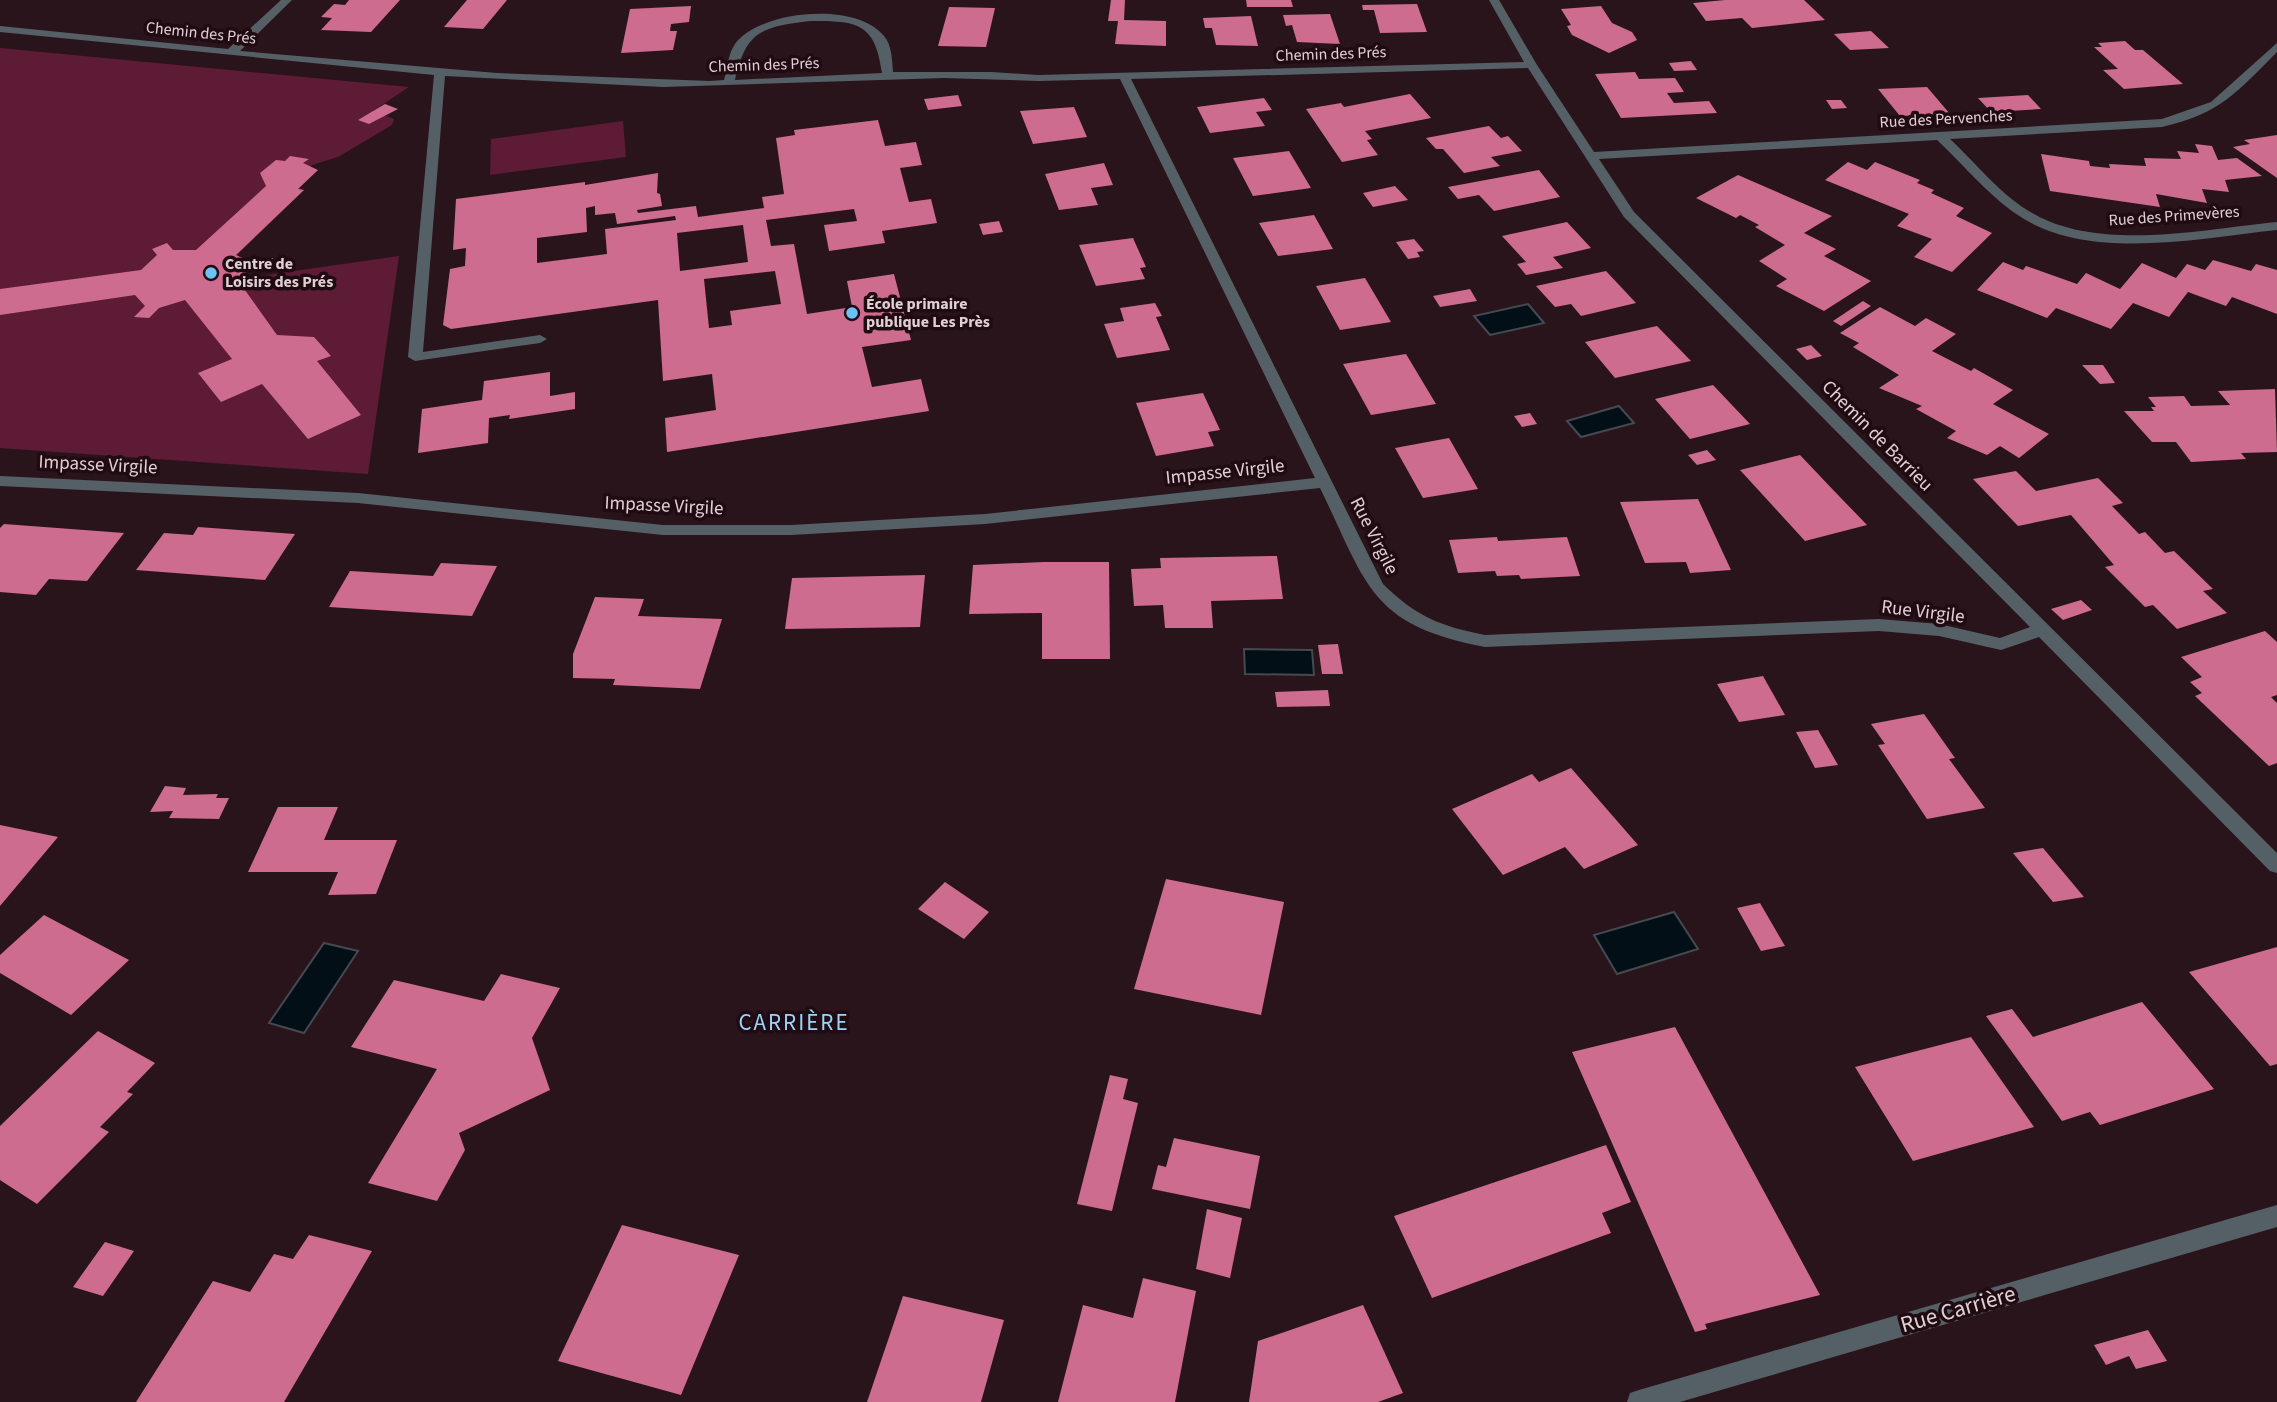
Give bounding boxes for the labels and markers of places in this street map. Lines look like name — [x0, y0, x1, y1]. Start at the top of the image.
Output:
place label: Centre de Loisirs des Prés — [225, 253, 333, 293]
marker: Centre de Loisirs des Prés — [203, 265, 219, 281]
place label: École primaire publique Les Près — [866, 293, 990, 333]
marker: École primaire publique Les Près — [844, 305, 860, 321]

